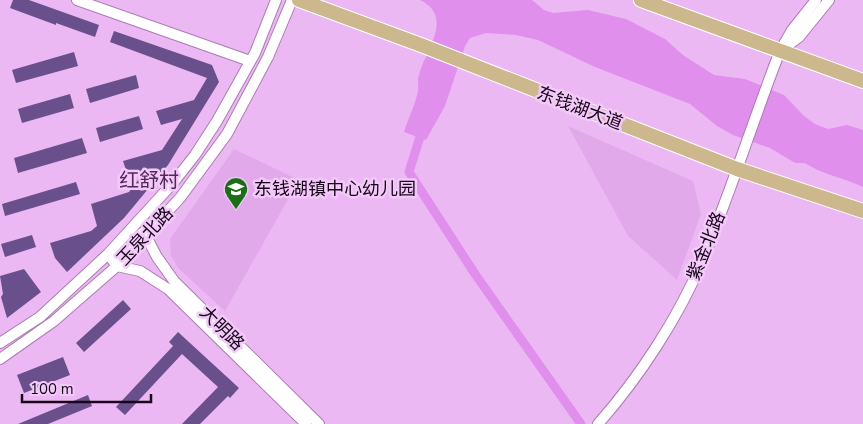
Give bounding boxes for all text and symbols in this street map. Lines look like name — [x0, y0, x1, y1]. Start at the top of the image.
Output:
street label: 东钱湖大道 — [534, 81, 626, 135]
district label: 红舒村 — [119, 167, 179, 194]
school or university icon: 东钱湖镇中心幼儿园 — [223, 176, 249, 210]
place label: 东钱湖镇中心幼儿园 — [254, 177, 416, 201]
street label: 玉泉北路 — [112, 201, 178, 271]
street label: 紫金北路 — [681, 208, 731, 284]
street label: 大明路 — [194, 300, 250, 356]
scale bar — [22, 372, 151, 404]
text: 100 m — [30, 379, 74, 399]

